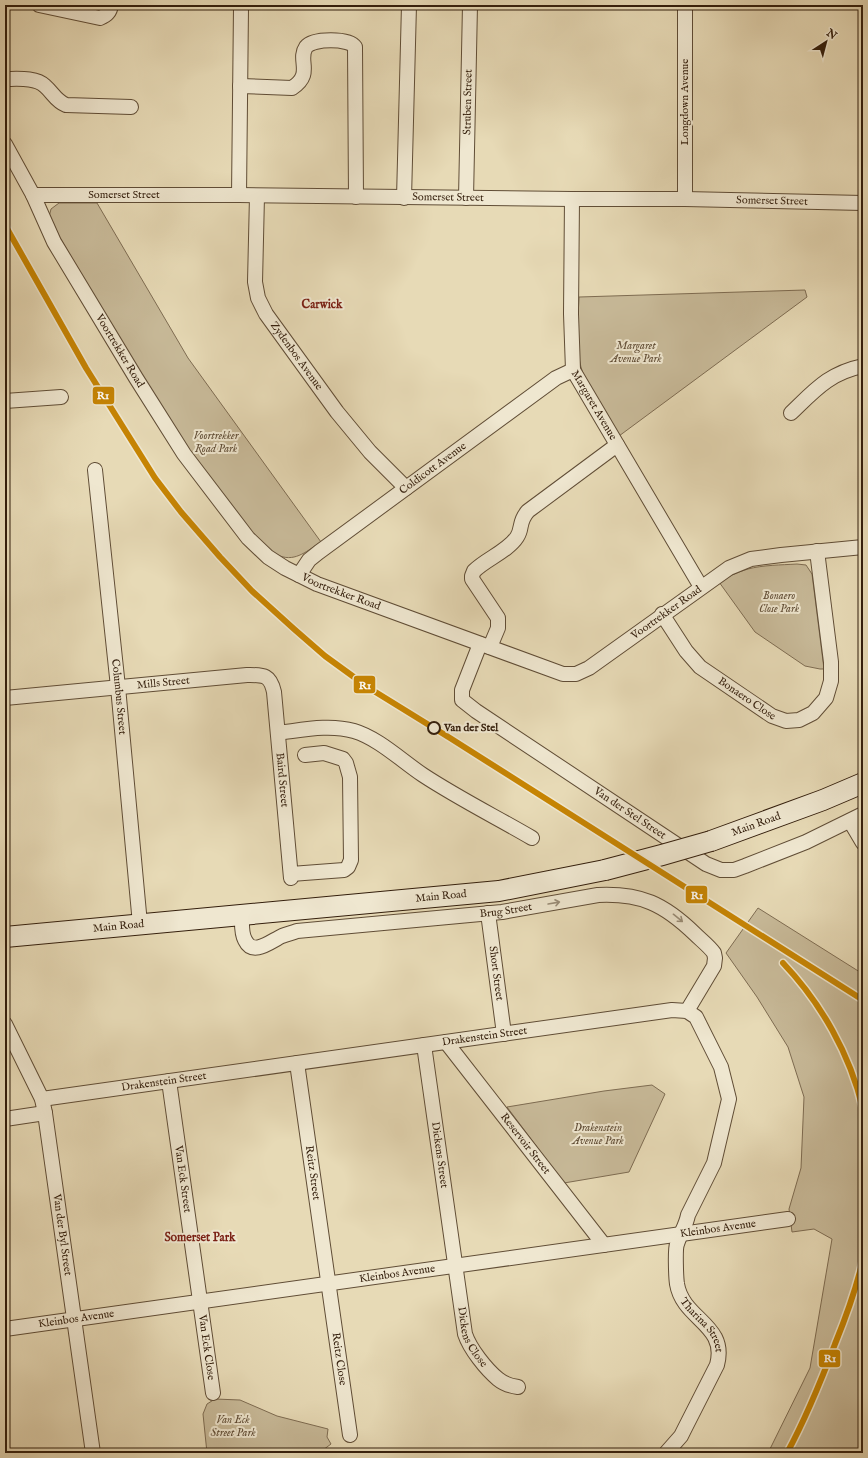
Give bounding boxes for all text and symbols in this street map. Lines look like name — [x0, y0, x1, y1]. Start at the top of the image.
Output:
north arrow — [806, 22, 846, 62]
text: N — [823, 26, 840, 43]
street label: Longdown Avenue — [678, 59, 692, 145]
street label: Struben Street — [460, 69, 476, 135]
street label: Somerset Street — [88, 188, 160, 202]
street label: Somerset Street — [412, 190, 484, 205]
street label: Somerset Street — [736, 193, 808, 209]
district label: Carwick — [302, 297, 343, 312]
street label: Voortrekker Road — [92, 311, 147, 391]
street label: Zydenbos Avenue — [267, 319, 326, 393]
park label: Margaret Avenue Park — [609, 339, 662, 366]
street label: Margaret Avenue — [568, 368, 620, 443]
line badge: R1 — [92, 386, 115, 405]
text: R1 — [97, 389, 109, 403]
park label: Voortrekker Road Park — [194, 429, 240, 456]
street label: Coldicott Avenue — [396, 439, 469, 498]
street label: Voortrekker Road — [298, 570, 383, 614]
street label: Voortrekker Road — [628, 583, 705, 643]
park label: Bonaero Close Park — [759, 589, 800, 616]
street label: Columbus Street — [108, 658, 129, 736]
street label: Mills Street — [136, 673, 191, 692]
street label: Bonaero Close — [715, 674, 777, 724]
line badge: R1 — [353, 675, 376, 694]
text: R1 — [359, 679, 371, 693]
marker: Van der Stel — [427, 721, 441, 735]
place label: Van der Stel — [443, 721, 499, 735]
street label: Baird Street — [273, 752, 292, 808]
street label: Van der Stel Street — [590, 784, 669, 843]
street label: Main Road — [730, 809, 783, 840]
line badge: R1 — [685, 885, 708, 904]
street label: Main Road — [415, 887, 467, 906]
text: R1 — [691, 889, 703, 903]
one-way arrow — [547, 899, 560, 907]
street label: Brug Street — [479, 900, 533, 921]
one-way arrow — [673, 914, 684, 923]
street label: Main Road — [92, 917, 145, 936]
street label: Short Street — [485, 945, 507, 1002]
street label: Drakenstein Street — [441, 1024, 528, 1049]
street label: Drakenstein Street — [120, 1069, 207, 1095]
street label: Reservoir Street — [497, 1110, 554, 1177]
street label: Dickens Street — [428, 1121, 451, 1189]
park label: Drakenstein Avenue Park — [571, 1121, 624, 1148]
street label: Van Eck Street — [171, 1144, 195, 1214]
street label: Reitz Street — [302, 1145, 323, 1201]
street label: Van der Byl Street — [49, 1192, 75, 1277]
street label: Kleinbos Avenue — [679, 1217, 757, 1241]
district label: Somerset Park — [164, 1230, 236, 1245]
street label: Kleinbos Avenue — [358, 1262, 436, 1286]
street label: Tharina Street — [676, 1295, 726, 1353]
street label: Dickens Close — [454, 1306, 490, 1370]
street label: Kleinbos Avenue — [37, 1307, 115, 1331]
street label: Van Eck Close — [195, 1313, 218, 1381]
street label: Reitz Close — [328, 1332, 350, 1386]
line badge: R1 — [818, 1349, 841, 1368]
text: R1 — [824, 1352, 836, 1366]
park label: Van Eck Street Park — [210, 1413, 256, 1440]

